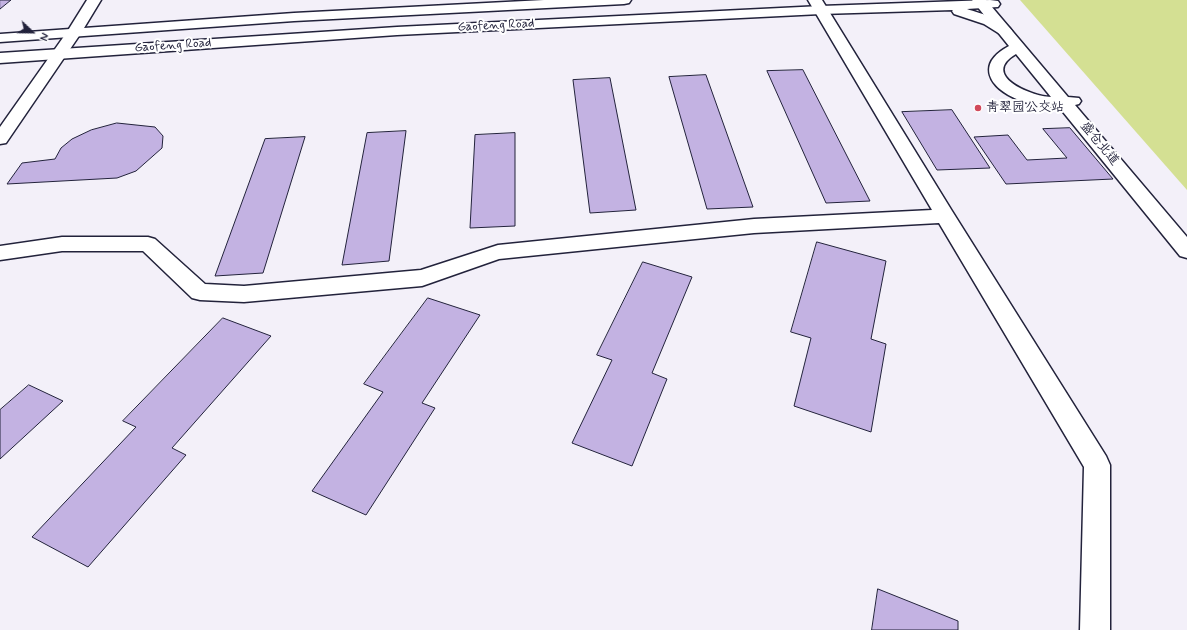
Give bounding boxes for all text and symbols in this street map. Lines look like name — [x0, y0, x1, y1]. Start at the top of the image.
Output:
north arrow — [12, 12, 52, 52]
street label: Gaofeng Road — [457, 16, 535, 36]
text: N — [35, 30, 51, 43]
street label: Gaofeng Road — [134, 36, 212, 56]
place label: 青翠园公交站 — [986, 100, 1064, 116]
marker: 青翠园公交站 — [973, 103, 983, 113]
street label: 盛仓北道 — [1076, 119, 1122, 169]

